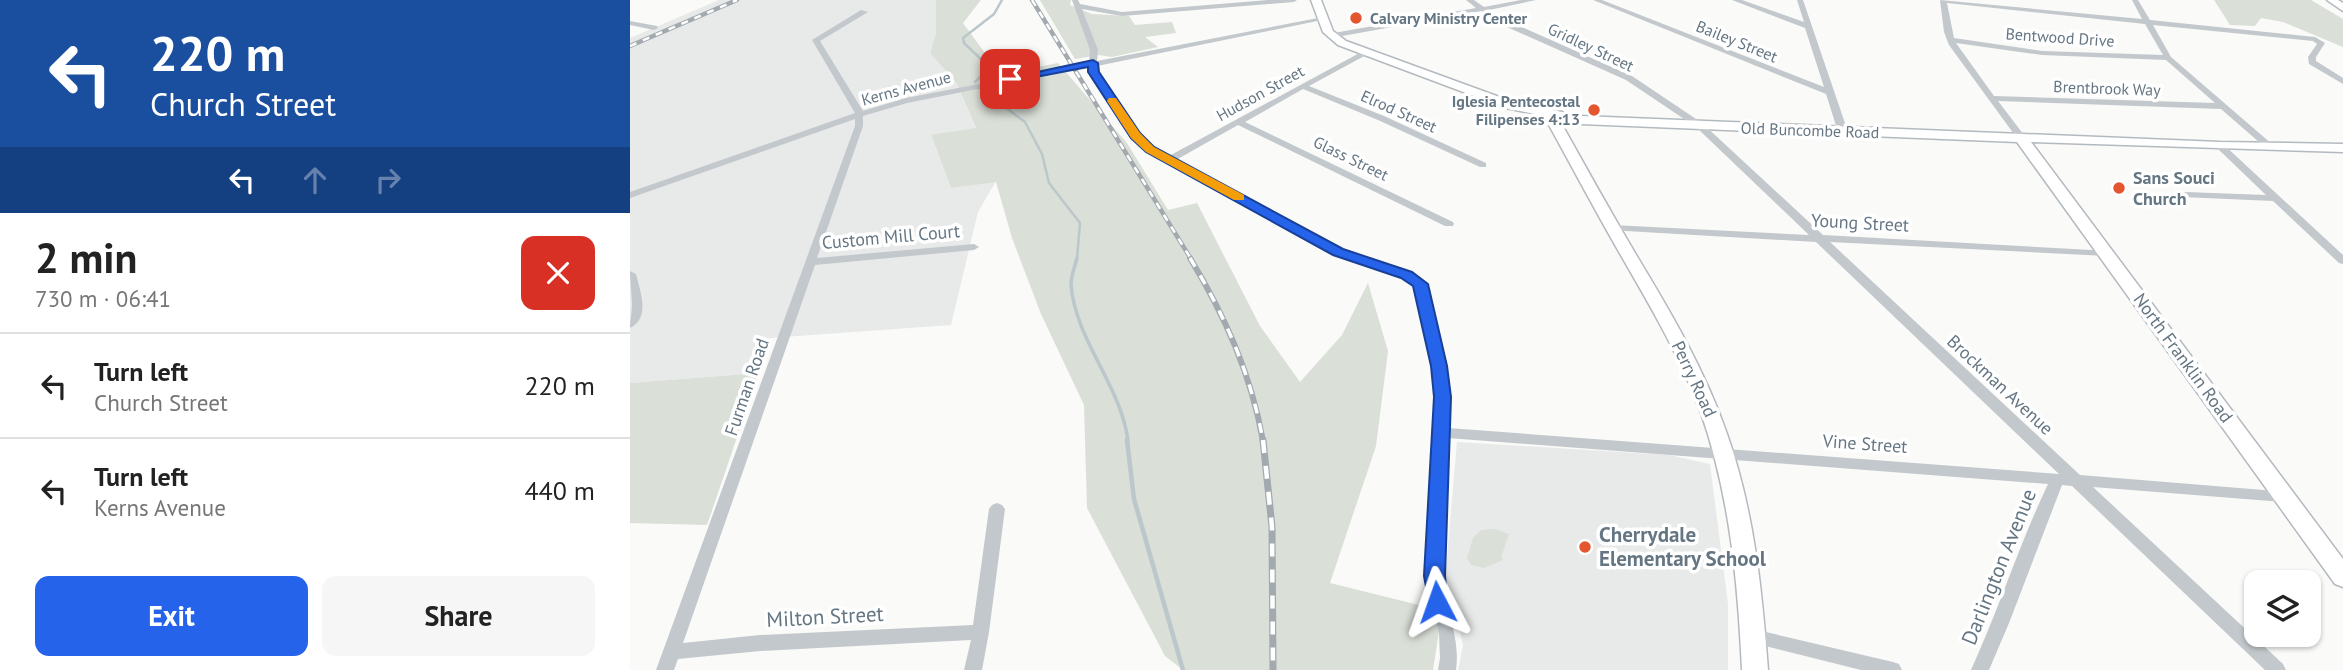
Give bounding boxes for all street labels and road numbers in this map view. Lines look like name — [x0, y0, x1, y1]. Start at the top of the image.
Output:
street label: Bailey Street — [1693, 16, 1781, 67]
street label: Gridley Street — [1545, 18, 1638, 76]
street label: Bentwood Drive — [2005, 23, 2115, 51]
street label: Hudson Street — [1213, 60, 1308, 125]
street label: Kerns Avenue — [859, 66, 953, 110]
street label: Brentbrook Way — [2053, 76, 2162, 100]
street label: Elrod Street — [1358, 85, 1441, 137]
street label: Old Buncombe Road — [1740, 118, 1880, 142]
street label: Glass Street — [1310, 131, 1392, 185]
street label: Young Street — [1810, 208, 1910, 237]
street label: Custom Mill Court — [821, 219, 961, 254]
street label: North Franklin Road — [2129, 288, 2238, 427]
street label: Brockman Avenue — [1942, 330, 2058, 440]
street label: Furman Road — [719, 335, 774, 439]
street label: Perry Road — [1667, 337, 1722, 421]
street label: Vine Street — [1821, 429, 1908, 458]
street label: Darlington Avenue — [1955, 485, 2042, 649]
street label: Milton Street — [766, 600, 884, 633]

